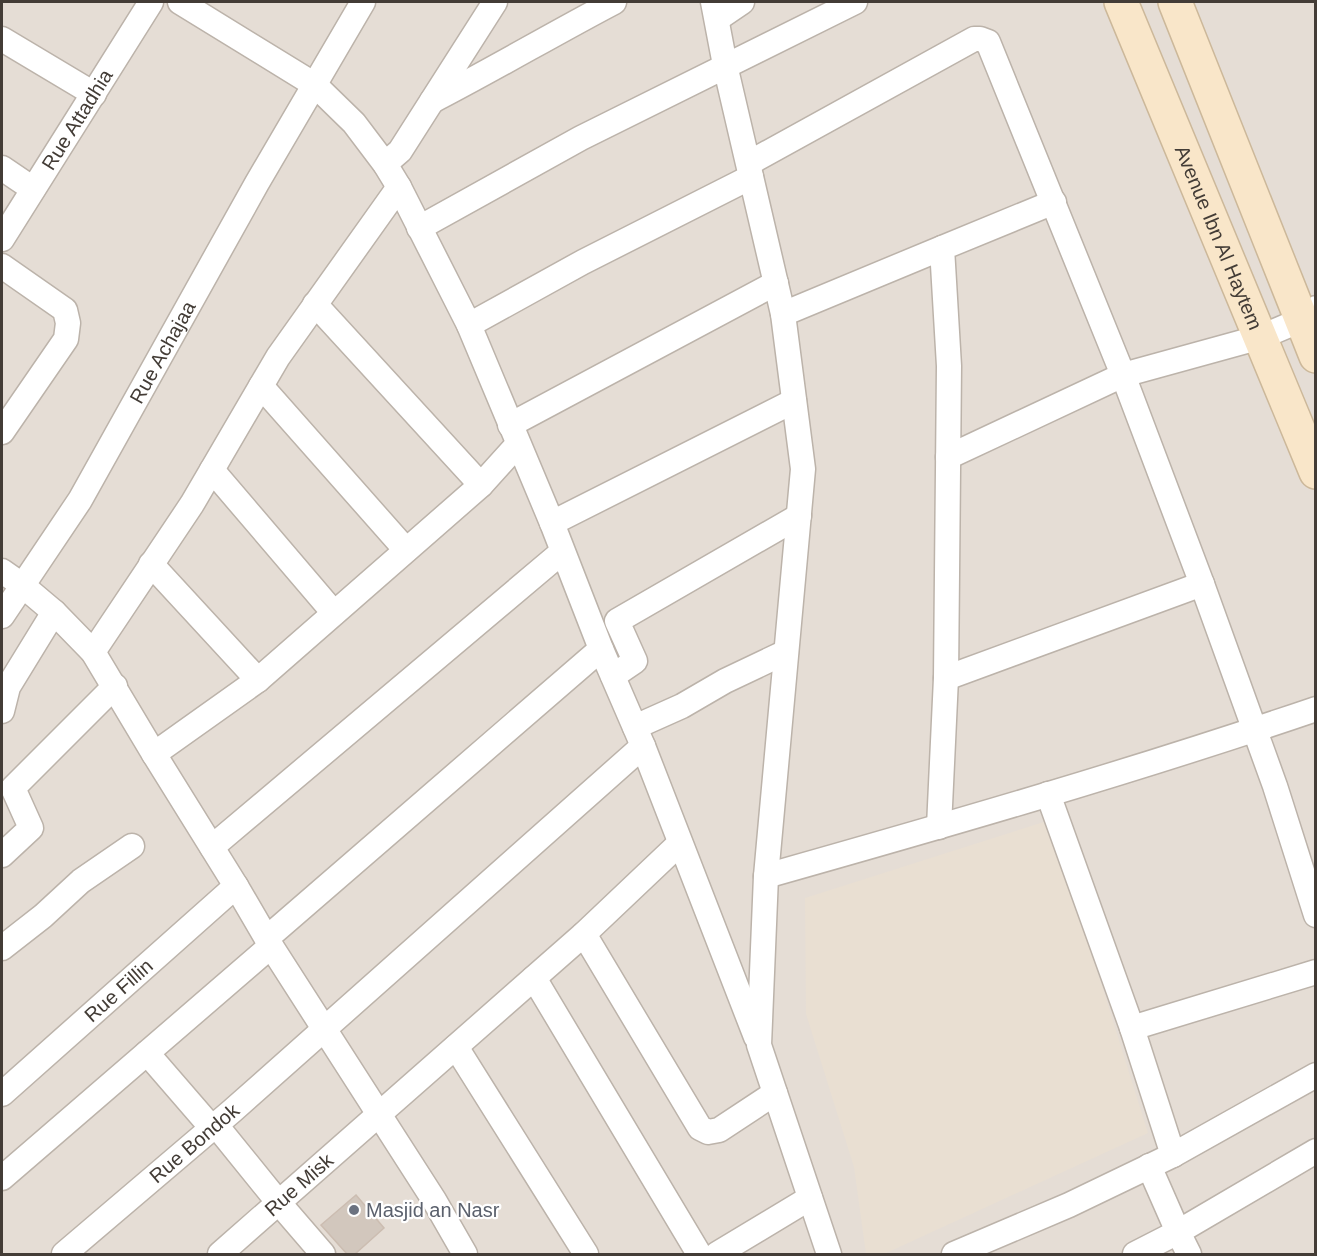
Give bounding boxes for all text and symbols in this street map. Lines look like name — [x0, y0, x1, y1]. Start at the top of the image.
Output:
street label: Rue Attadhia — [37, 65, 117, 174]
street label: Avenue Ibn Al Haytem — [1171, 142, 1267, 333]
street label: Rue Achajaa — [125, 297, 200, 407]
street label: Rue Fillin — [80, 954, 157, 1026]
street label: Rue Bondok — [145, 1099, 244, 1187]
street label: Rue Misk — [260, 1148, 338, 1220]
place label: Masjid an Nasr — [366, 1199, 500, 1221]
marker: Masjid an Nasr — [347, 1203, 361, 1217]

